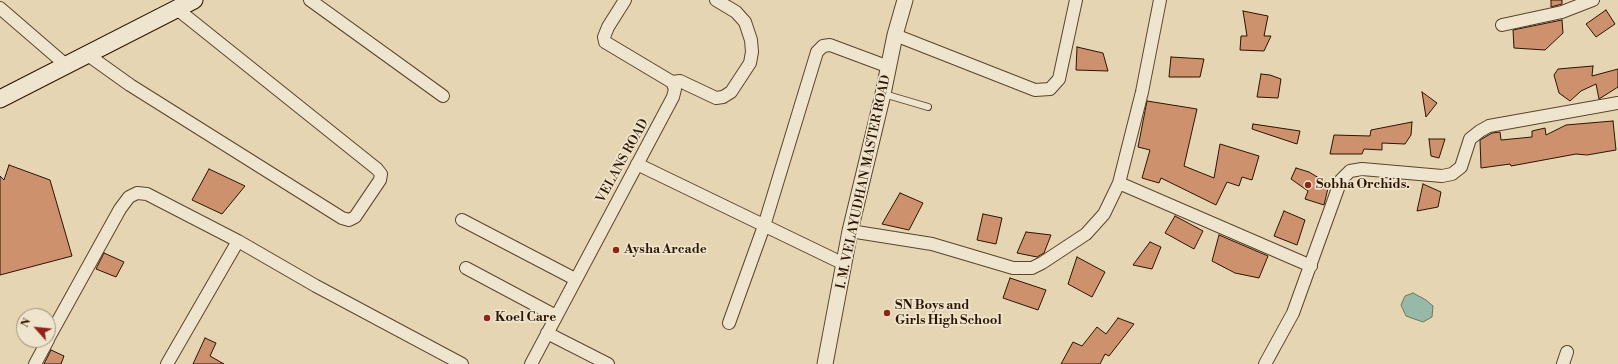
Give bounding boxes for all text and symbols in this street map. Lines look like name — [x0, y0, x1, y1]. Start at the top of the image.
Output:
street label: I. M. VELAYUDHAN MASTER ROAD — [834, 74, 894, 290]
street label: VELANS ROAD — [594, 116, 652, 206]
place label: Sobha Orchids. — [1316, 177, 1410, 193]
marker: Sobha Orchids. — [1303, 180, 1313, 190]
place label: Aysha Arcade — [624, 242, 707, 258]
marker: Aysha Arcade — [611, 245, 621, 255]
place label: SN Boys and Girls High School — [895, 298, 1002, 329]
north arrow — [16, 308, 56, 348]
marker: SN Boys and Girls High School — [882, 308, 892, 318]
place label: Koel Care — [495, 310, 556, 326]
marker: Koel Care — [482, 313, 492, 323]
text: N — [18, 316, 34, 330]

